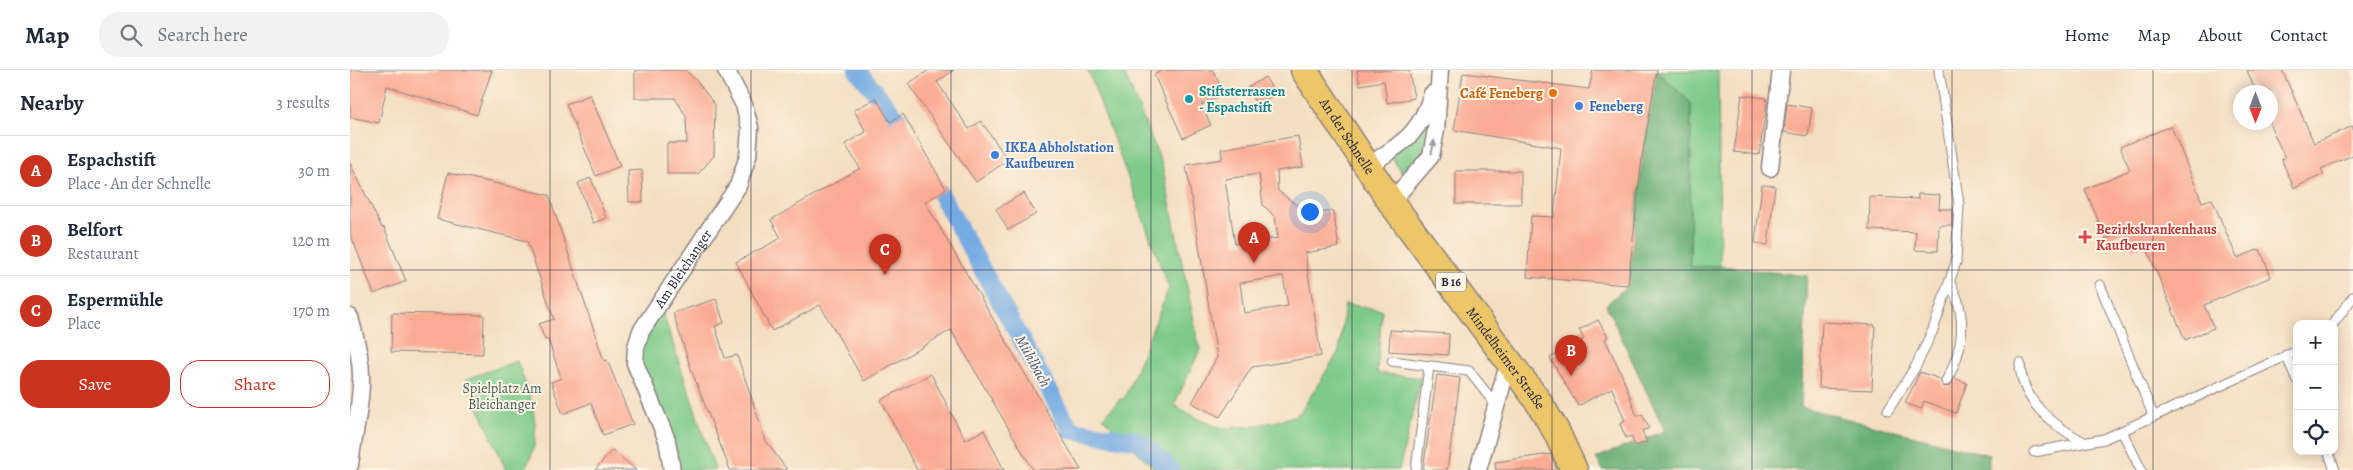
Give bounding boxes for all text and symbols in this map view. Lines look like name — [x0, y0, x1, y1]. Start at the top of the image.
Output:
search box — [99, 12, 449, 57]
text: Map — [25, 19, 69, 51]
icon: search — [117, 21, 145, 49]
text: Search here — [157, 22, 248, 48]
text: Home — [2064, 23, 2109, 47]
text: Map — [2137, 23, 2170, 47]
text: About — [2198, 23, 2242, 47]
text: Contact — [2270, 23, 2328, 47]
place label: Stiftsterrassen - Espachstift — [1199, 82, 1285, 117]
place label: Café Feneberg — [1460, 84, 1544, 103]
north arrow — [2233, 85, 2278, 130]
marker: Café Feneberg — [1547, 87, 1559, 99]
text: Nearby — [20, 89, 83, 117]
text: 3 results — [276, 92, 330, 114]
marker: Stiftsterrassen - Espachstift — [1183, 93, 1195, 105]
street label: An der Schnelle — [1314, 93, 1379, 178]
place label: Feneberg — [1589, 97, 1644, 116]
marker: Feneberg — [1573, 100, 1585, 112]
place label: IKEA Abholstation Kaufbeuren — [1005, 138, 1114, 173]
one-way arrow — [1429, 139, 1437, 154]
text: Espachstift — [67, 147, 156, 173]
marker: IKEA Abholstation Kaufbeuren — [989, 149, 1001, 161]
text: A — [31, 160, 41, 182]
text: 30 m — [298, 160, 330, 182]
text: Place · An der Schnelle — [67, 173, 211, 195]
your location — [1297, 199, 1323, 225]
text: Belfort — [67, 217, 123, 243]
place label: Bezirkskrankenhaus Kaufbeuren — [2096, 220, 2217, 255]
pin: A — [1238, 222, 1270, 263]
street label: Am Bleichanger — [650, 225, 717, 312]
text: B — [31, 230, 41, 252]
text: 120 m — [292, 230, 330, 252]
marker: Bezirkskrankenhaus Kaufbeuren — [2078, 230, 2092, 244]
pin: C — [869, 234, 901, 275]
text: Restaurant — [67, 243, 139, 265]
road number: B 16 — [1436, 272, 1466, 292]
text: Espermühle — [67, 287, 163, 313]
text: C — [31, 300, 41, 322]
text: 170 m — [293, 300, 330, 322]
street label: Mindelheimer Straße — [1462, 303, 1550, 413]
text: Place — [67, 313, 101, 335]
map controls — [2293, 320, 2338, 455]
button: + — [2293, 320, 2338, 365]
water label: Mühlbach — [1011, 331, 1055, 391]
pin: B — [1555, 335, 1587, 376]
button: Save — [20, 360, 170, 408]
button: Share — [180, 360, 330, 408]
button: − — [2293, 365, 2338, 410]
park label: Spielplatz Am Bleichanger — [462, 379, 542, 414]
button: locate — [2293, 410, 2338, 455]

